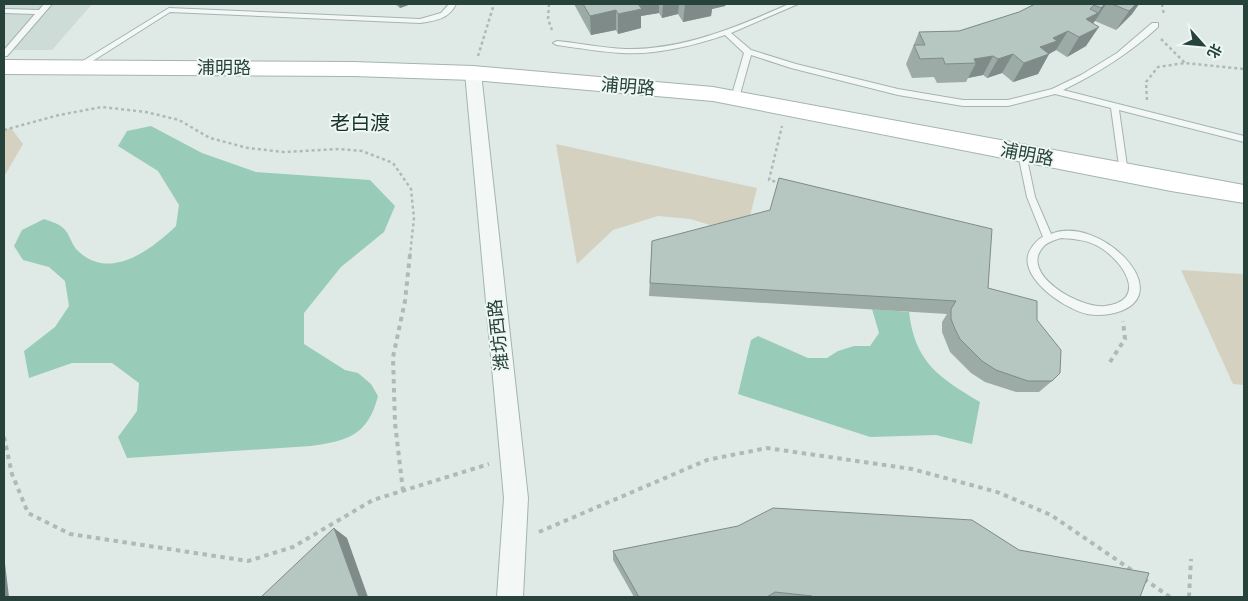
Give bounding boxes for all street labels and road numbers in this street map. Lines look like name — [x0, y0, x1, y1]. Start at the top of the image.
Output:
street label: 浦明路 — [197, 56, 251, 81]
street label: 浦明路 — [600, 72, 656, 102]
street label: 浦明路 — [998, 138, 1056, 172]
street label: 潍坊西路 — [483, 298, 515, 372]

